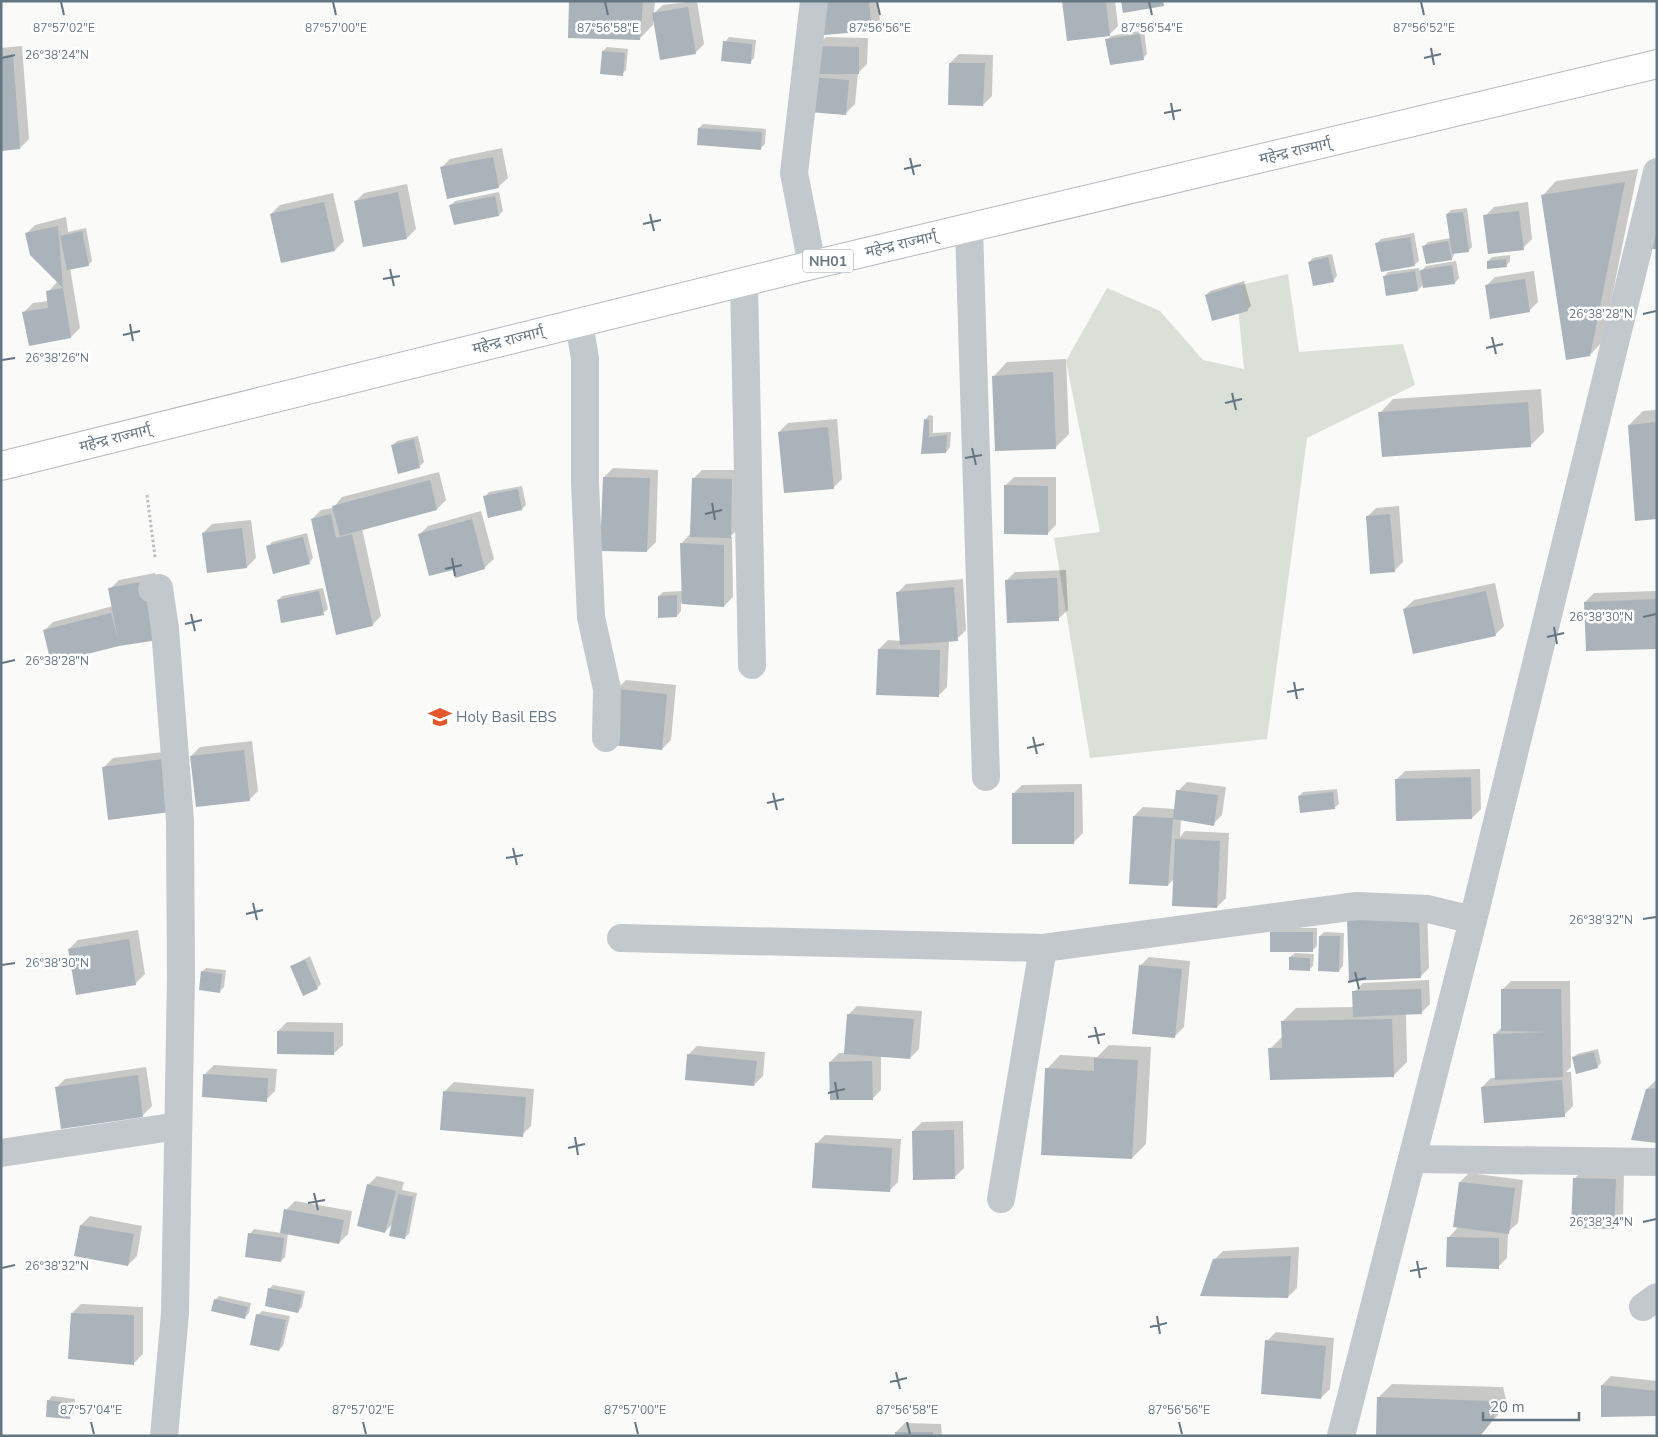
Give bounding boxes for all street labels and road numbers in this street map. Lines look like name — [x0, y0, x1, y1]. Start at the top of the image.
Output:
street label: महेन्द्र राज्मार्ग् — [1257, 133, 1335, 169]
street label: महेन्द्र राज्मार्ग् — [863, 226, 941, 262]
road number: NH01 — [803, 250, 853, 272]
street label: महेन्द्र राज्मार्ग् — [470, 321, 548, 359]
street label: महेन्द्र राज्मार्ग् — [77, 419, 155, 457]

